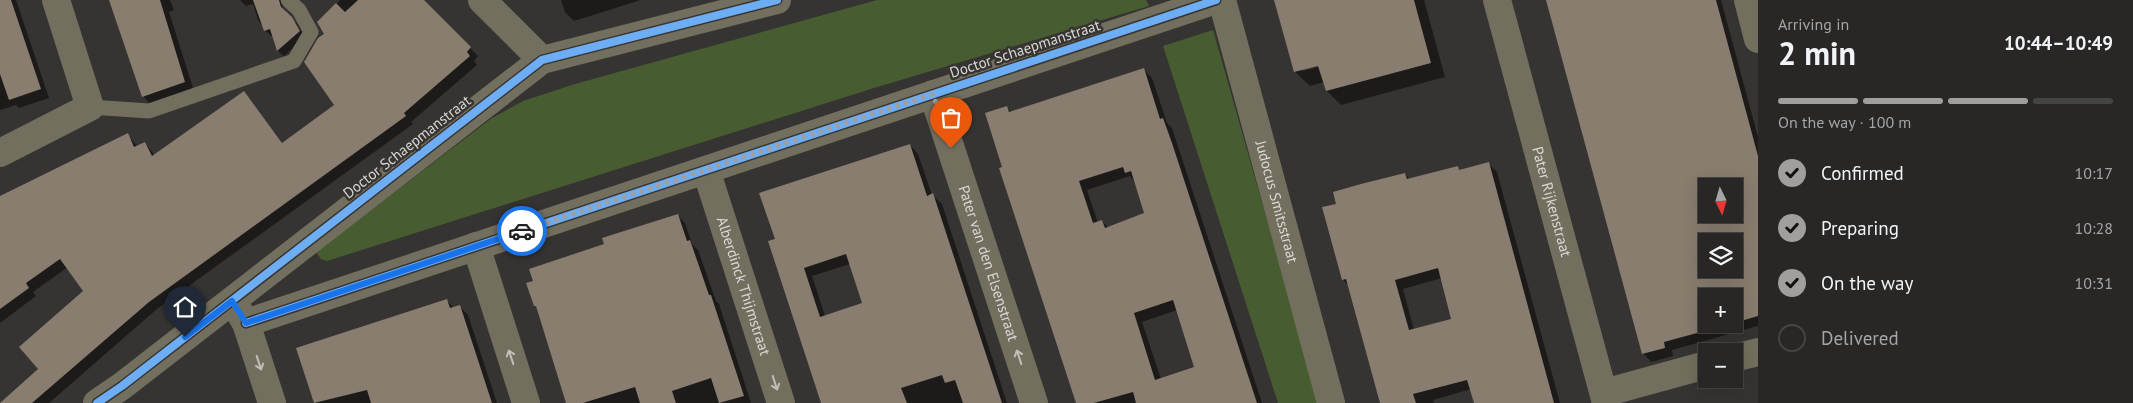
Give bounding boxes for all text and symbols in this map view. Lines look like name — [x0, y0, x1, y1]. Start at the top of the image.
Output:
text: Arriving in — [1778, 14, 1849, 34]
street label: Doctor Schaepmanstraat — [947, 15, 1102, 82]
text: 10:44–10:49 — [2004, 31, 2113, 55]
text: 2 min — [1778, 32, 1856, 74]
street label: Doctor Schaepmanstraat — [339, 91, 474, 202]
pin — [930, 97, 972, 148]
icon: bag — [937, 104, 965, 132]
text: On the way · 100 m — [1778, 112, 1911, 132]
street label: Judocus Smitsstraat — [1251, 137, 1303, 265]
street label: Pater Rijkenstraat — [1528, 144, 1576, 259]
icon: check — [1778, 159, 1806, 187]
text: Confirmed — [1821, 161, 1904, 185]
text: 10:17 — [2075, 163, 2113, 183]
north arrow — [1698, 178, 1742, 222]
map controls — [1698, 178, 1743, 388]
street label: Pater van den Elsenstraat — [954, 183, 1023, 343]
courier — [497, 206, 547, 256]
street label: Alberdinck Thijmstraat — [713, 214, 775, 358]
icon: check — [1778, 214, 1806, 242]
text: Preparing — [1821, 216, 1899, 240]
icon: car — [508, 217, 536, 245]
text: 10:28 — [2075, 218, 2113, 238]
button: layers — [1698, 233, 1743, 278]
icon: check — [1778, 269, 1806, 297]
text: On the way — [1821, 271, 1913, 295]
text: 10:31 — [2075, 273, 2113, 293]
pin — [164, 286, 206, 337]
button: + — [1698, 288, 1743, 333]
icon: home — [171, 293, 199, 321]
text: Delivered — [1821, 326, 1899, 350]
button: − — [1698, 343, 1743, 388]
one-way arrow — [506, 349, 516, 365]
one-way arrow — [1014, 349, 1023, 365]
one-way arrow — [255, 355, 265, 371]
one-way arrow — [770, 374, 780, 390]

